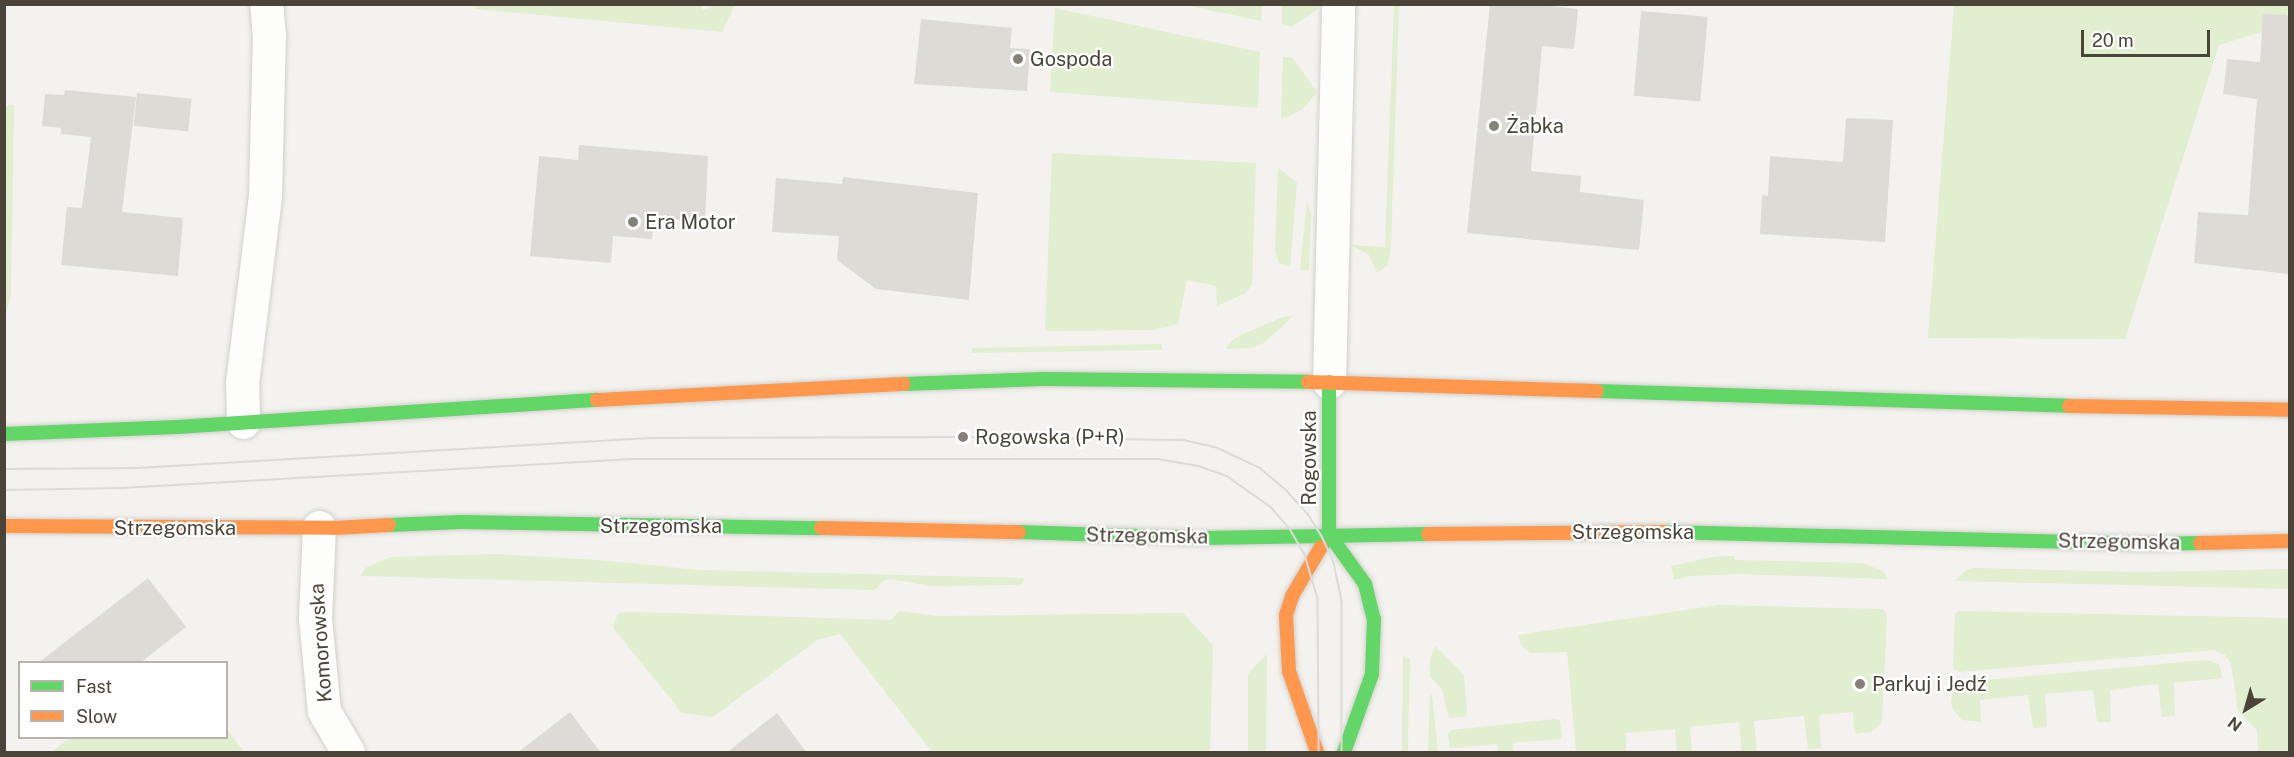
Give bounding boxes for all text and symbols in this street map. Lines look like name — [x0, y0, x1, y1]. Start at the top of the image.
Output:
scale bar — [2084, 18, 2213, 56]
text: 20 m — [2092, 30, 2134, 51]
place label: Gospoda — [1030, 47, 1112, 71]
marker: Gospoda — [1011, 52, 1025, 66]
place label: Żabka — [1506, 114, 1564, 138]
marker: Żabka — [1487, 119, 1501, 133]
place label: Era Motor — [645, 210, 736, 234]
marker: Era Motor — [626, 215, 640, 229]
street label: Rogowska — [1297, 410, 1321, 506]
place label: Rogowska (P+R) — [975, 425, 1125, 449]
marker: Rogowska (P+R) — [956, 430, 970, 444]
street label: Strzegomska — [600, 514, 722, 538]
street label: Strzegomska — [114, 516, 236, 540]
street label: Strzegomska — [1572, 520, 1694, 544]
street label: Strzegomska — [1086, 523, 1208, 549]
street label: Strzegomska — [2058, 529, 2180, 555]
street label: Komorowska — [305, 583, 337, 703]
legend — [18, 661, 228, 739]
place label: Parkuj i Jedź — [1872, 672, 1987, 696]
text: Fast — [76, 676, 112, 697]
marker: Parkuj i Jedź — [1853, 677, 1867, 691]
north arrow — [2216, 679, 2276, 739]
text: Slow — [76, 706, 117, 727]
text: N — [2224, 712, 2246, 735]

